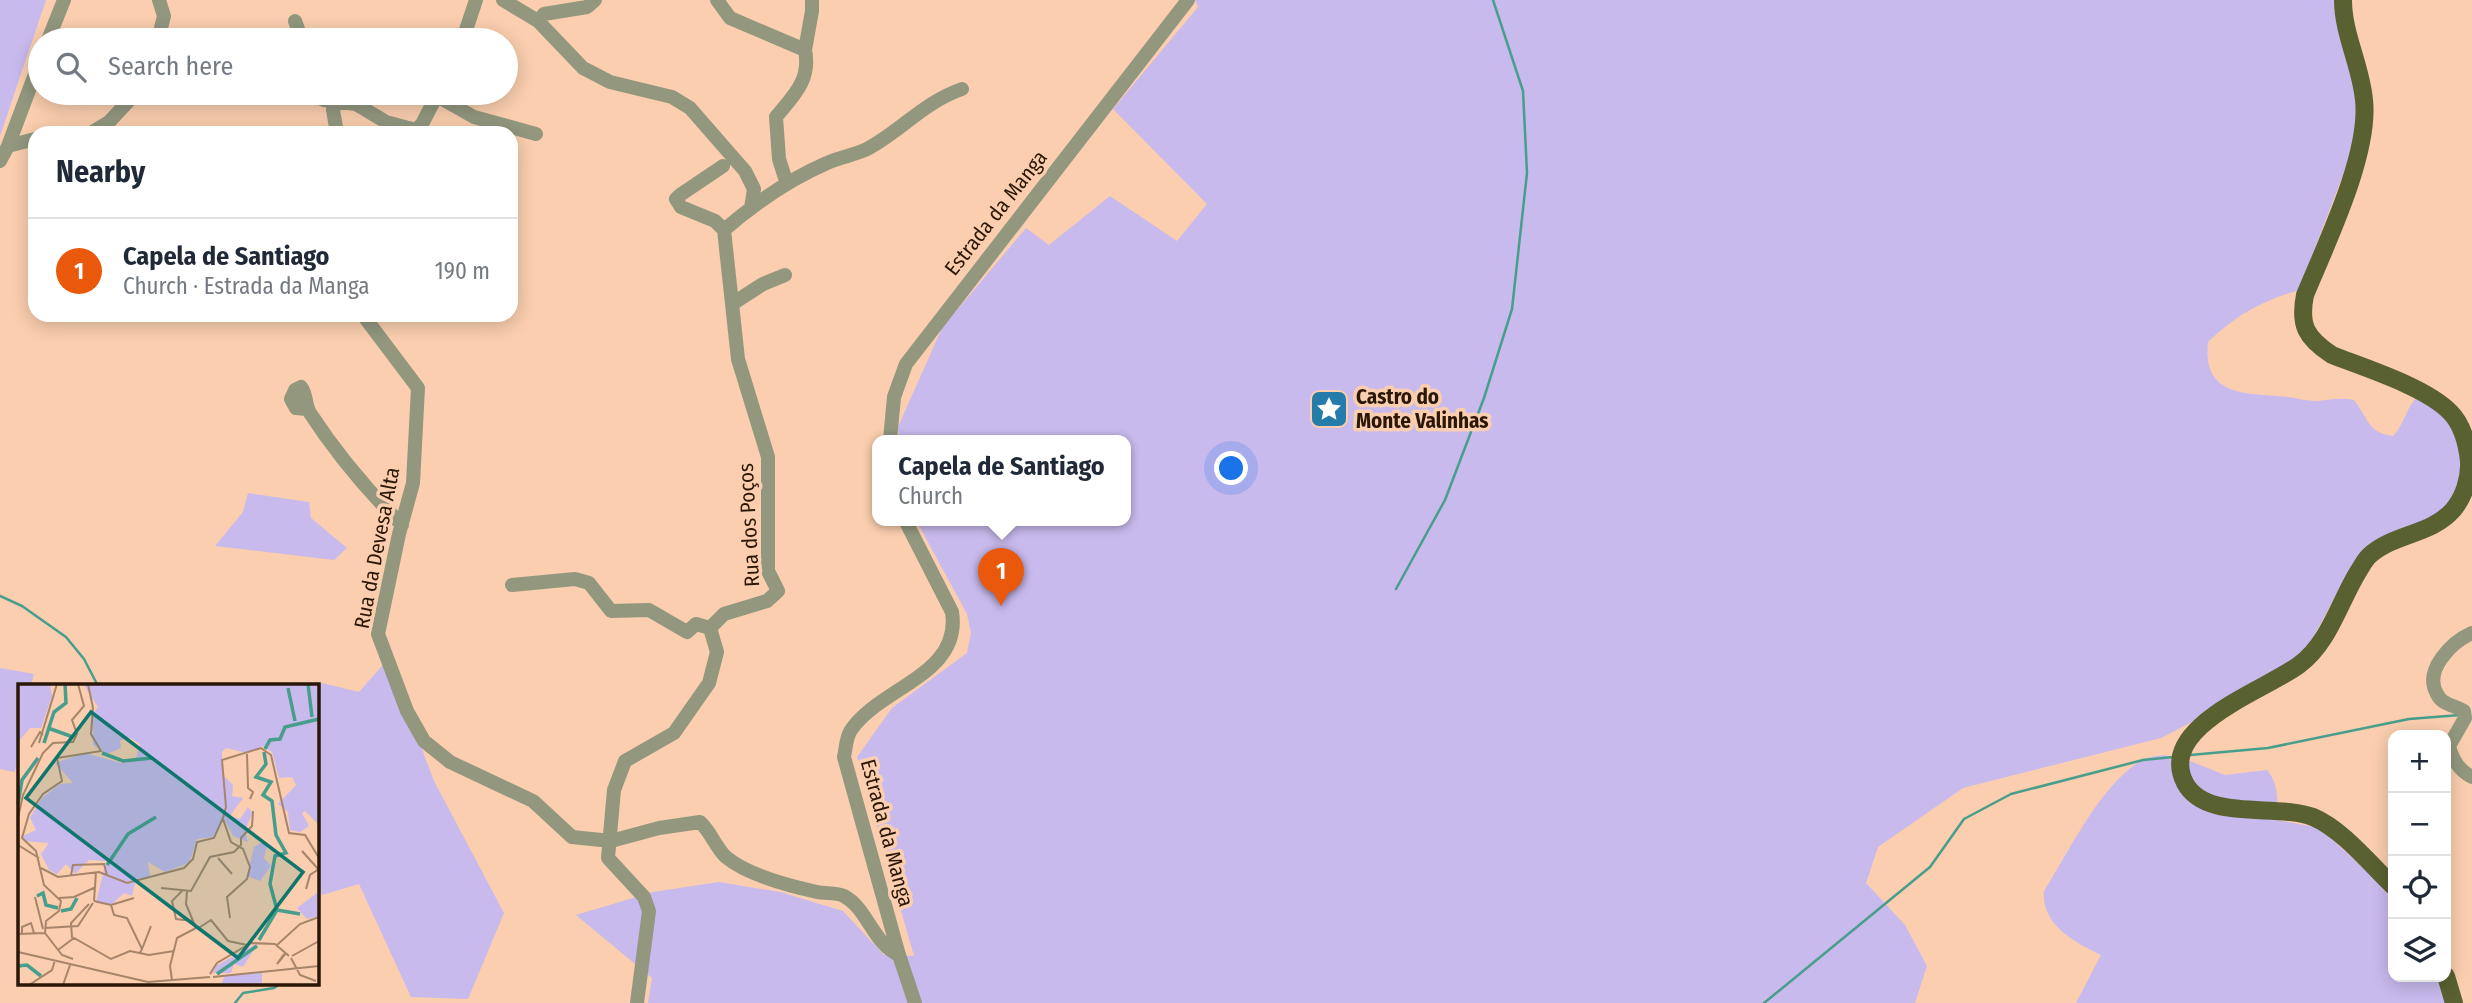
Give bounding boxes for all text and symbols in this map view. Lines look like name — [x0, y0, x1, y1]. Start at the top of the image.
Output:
search box — [28, 28, 518, 105]
icon: search — [52, 48, 90, 86]
text: Search here — [108, 51, 233, 82]
street label: Estrada da Manga — [939, 145, 1053, 281]
text: Nearby — [56, 154, 145, 190]
text: Capela de Santiago — [123, 241, 329, 272]
text: 1 — [74, 257, 84, 285]
text: 190 m — [435, 257, 490, 285]
text: Church · Estrada da Manga — [123, 272, 370, 300]
place label: Castro do Monte Valinhas — [1356, 384, 1489, 434]
place icon: Castro do Monte Valinhas — [1308, 388, 1350, 430]
popup — [872, 435, 1131, 526]
text: Capela de Santiago — [898, 451, 1105, 482]
your location — [1214, 451, 1248, 485]
street label: Rua dos Poços — [733, 462, 765, 588]
street label: Rua da Devesa Alta — [349, 465, 405, 631]
text: Church — [898, 482, 963, 510]
pin: 1 — [978, 548, 1024, 606]
inset map — [18, 684, 318, 986]
map controls — [2388, 730, 2451, 982]
button: + — [2388, 730, 2451, 793]
street label: Estrada da Manga — [855, 756, 919, 910]
button: − — [2388, 793, 2451, 856]
button: locate — [2388, 856, 2451, 919]
button: layers — [2388, 919, 2451, 982]

